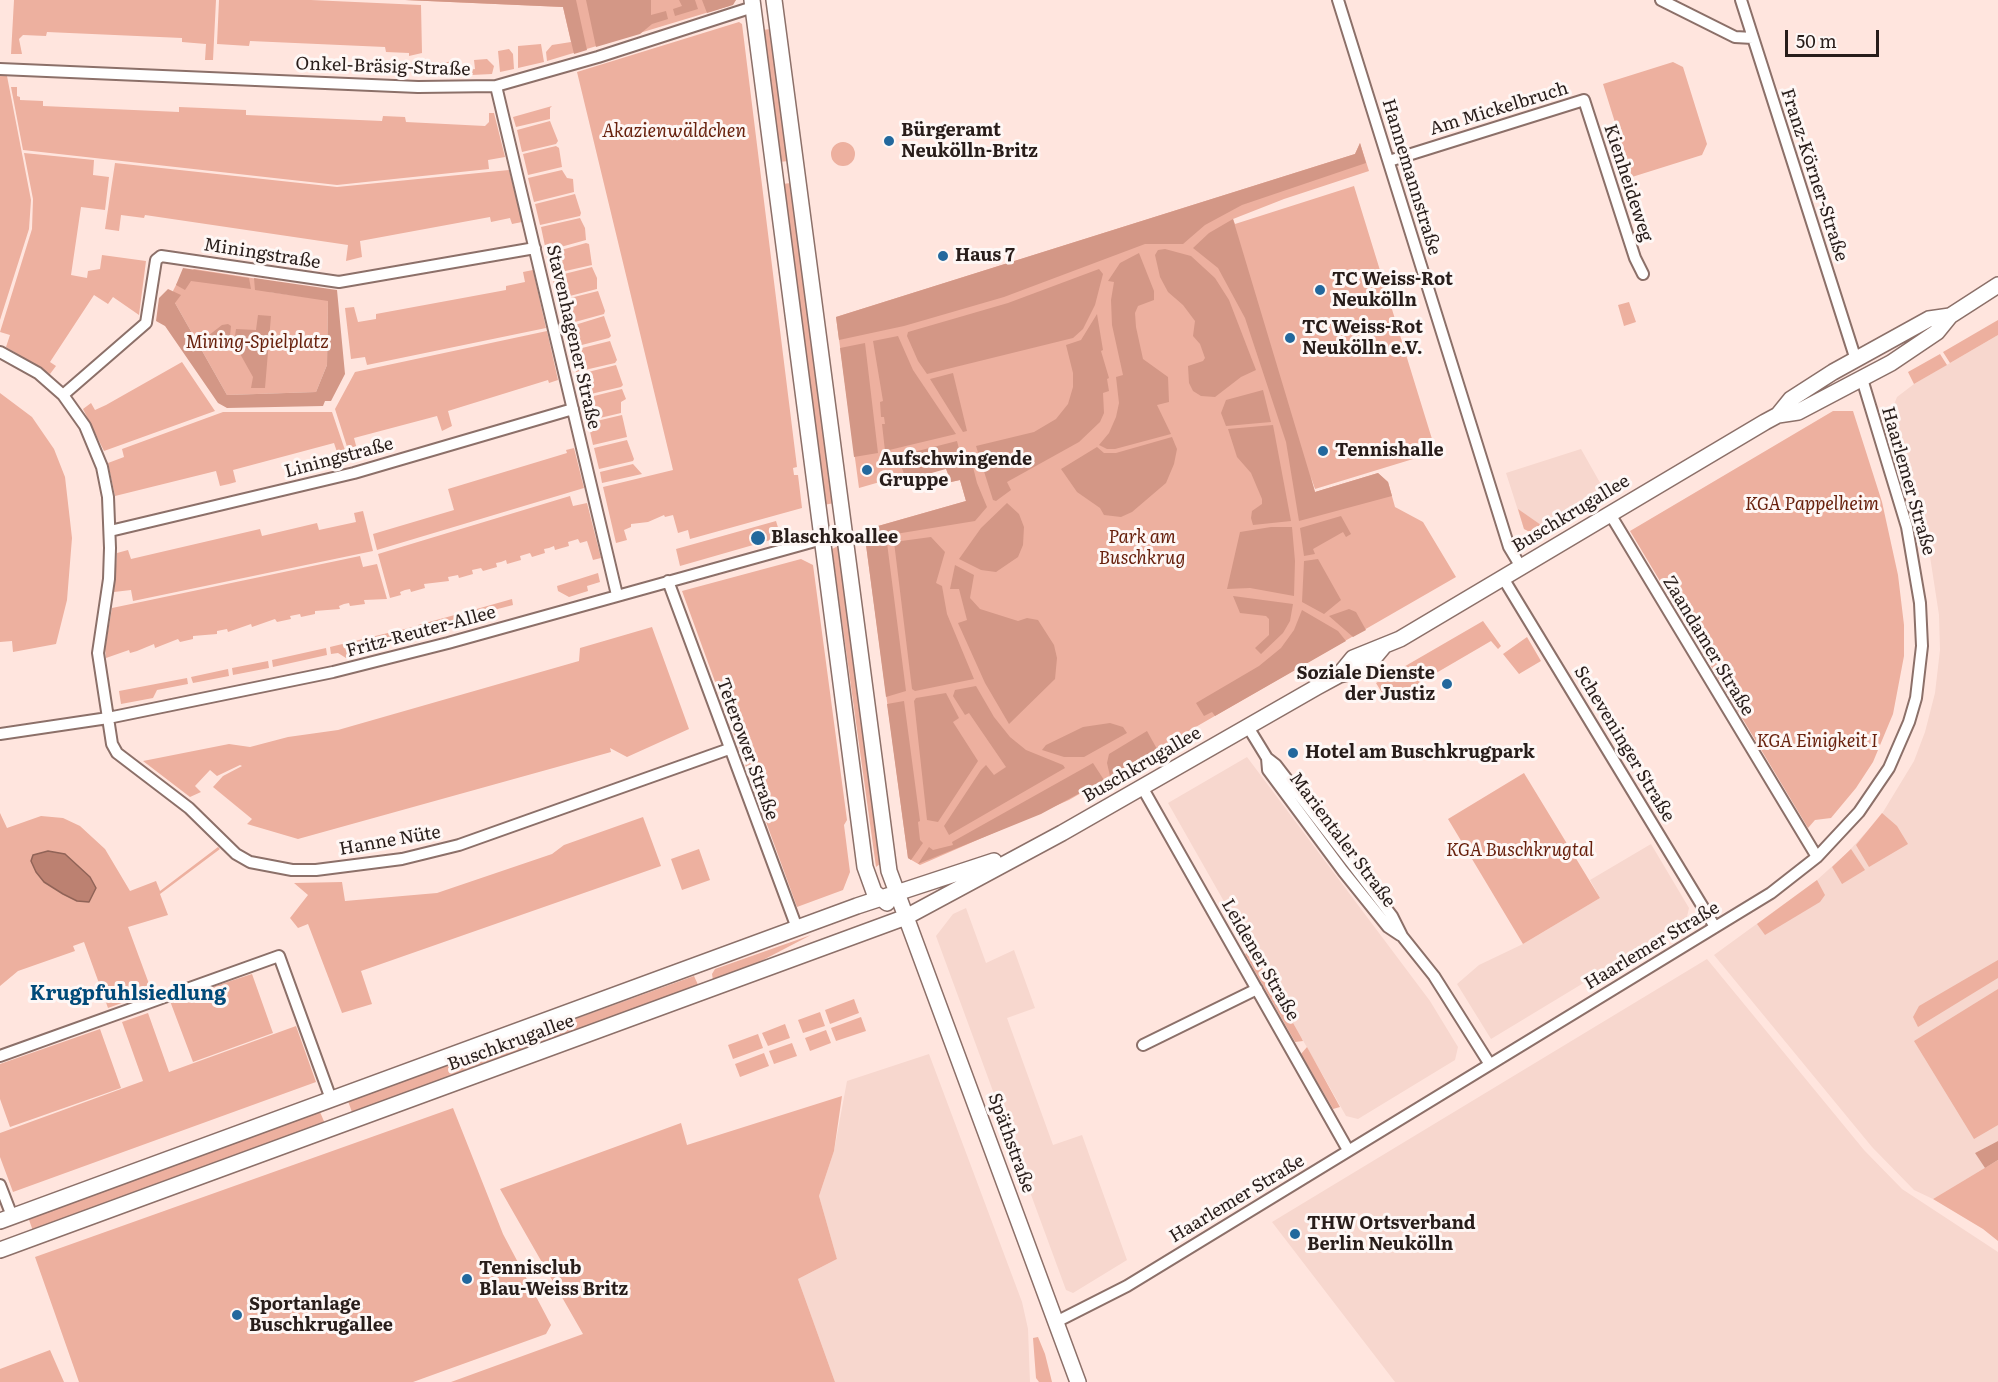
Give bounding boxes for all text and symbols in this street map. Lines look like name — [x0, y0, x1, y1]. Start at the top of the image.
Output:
scale bar — [1788, 18, 1882, 56]
text: 50 m — [1796, 27, 1837, 54]
street label: Onkel-Bräsig-Straße — [295, 53, 471, 81]
street label: Am Mickelbruch — [1427, 78, 1571, 140]
street label: Franz-Körner-Straße — [1776, 86, 1852, 264]
street label: Hannemannstraße — [1377, 96, 1445, 258]
place label: Bürgeramt Neukölln-Britz — [901, 120, 1038, 162]
park label: Akazienwäldchen — [602, 121, 746, 143]
street label: Kienheideweg — [1599, 121, 1657, 245]
marker: Bürgeramt Neukölln-Britz — [882, 134, 896, 148]
street label: Miningstraße — [202, 234, 322, 274]
street label: Stavenhagener Straße — [541, 243, 605, 431]
place label: Haus 7 — [955, 245, 1015, 267]
marker: Haus 7 — [936, 249, 950, 263]
place label: TC Weiss-Rot Neukölln — [1332, 269, 1453, 312]
marker: TC Weiss-Rot Neukölln — [1313, 283, 1327, 297]
place label: TC Weiss-Rot Neukölln e.V. — [1302, 317, 1423, 360]
marker: TC Weiss-Rot Neukölln e.V. — [1283, 331, 1297, 345]
park label: Mining-Spielplatz — [185, 332, 329, 354]
street label: Haarlemer Straße — [1876, 404, 1940, 558]
street label: Liningstraße — [282, 433, 396, 483]
place label: Tennishalle — [1335, 440, 1444, 462]
marker: Tennishalle — [1316, 444, 1330, 458]
place label: Aufschwingende Gruppe — [879, 449, 1032, 492]
marker: Aufschwingende Gruppe — [860, 463, 874, 477]
street label: Buschkrugallee — [1508, 470, 1634, 558]
park label: KGA Pappelheim — [1745, 494, 1879, 516]
place label: Blaschkoallee — [771, 527, 898, 549]
park label: Park am Buschkrug — [1099, 527, 1185, 570]
marker: Blaschkoallee — [749, 529, 767, 547]
street label: Zaandamer Straße — [1658, 572, 1758, 720]
street label: Fritz-Reuter-Allee — [344, 602, 498, 662]
street label: Scheveninger Straße — [1569, 662, 1679, 826]
place label: Soziale Dienste der Justiz — [1296, 663, 1435, 706]
street label: Teterower Straße — [711, 675, 783, 823]
marker: Soziale Dienste der Justiz — [1440, 677, 1454, 691]
street label: Buschkrugallee — [1079, 722, 1205, 808]
park label: KGA Einigkeit I — [1757, 731, 1877, 753]
place label: Hotel am Buschkrugpark — [1305, 742, 1535, 764]
marker: Hotel am Buschkrugpark — [1286, 746, 1300, 760]
street label: Marientaler Straße — [1284, 768, 1400, 912]
street label: Hanne Nüte — [337, 821, 443, 861]
park label: KGA Buschkrugtal — [1446, 840, 1594, 862]
street label: Leidener Straße — [1216, 895, 1304, 1025]
street label: Haarlemer Straße — [1581, 897, 1723, 995]
district label: Krugpfuhlsiedlung — [30, 982, 226, 1006]
street label: Buschkrugallee — [445, 1010, 577, 1076]
street label: Späthstraße — [983, 1090, 1039, 1196]
street label: Haarlemer Straße — [1166, 1150, 1308, 1248]
place label: THW Ortsverband Berlin Neukölln — [1307, 1213, 1476, 1256]
marker: THW Ortsverband Berlin Neukölln — [1288, 1227, 1302, 1241]
place label: Tennisclub Blau-Weiss Britz — [479, 1258, 628, 1300]
marker: Tennisclub Blau-Weiss Britz — [460, 1272, 474, 1286]
place label: Sportanlage Buschkrugallee — [249, 1294, 393, 1336]
marker: Sportanlage Buschkrugallee — [230, 1308, 244, 1322]

